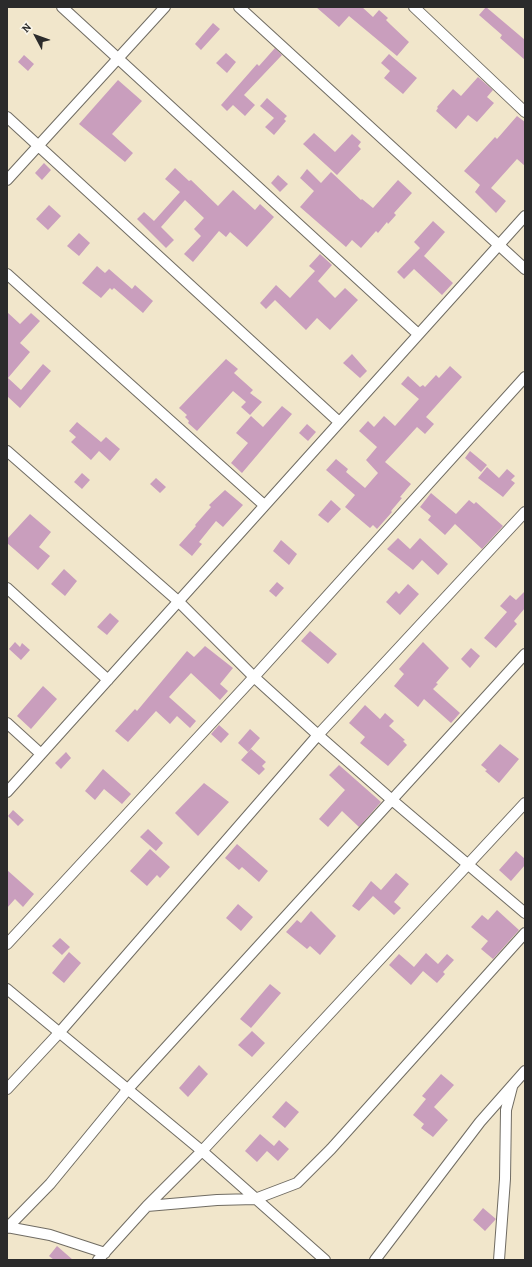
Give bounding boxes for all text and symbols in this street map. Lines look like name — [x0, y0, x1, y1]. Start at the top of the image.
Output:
north arrow — [16, 16, 56, 56]
text: N — [18, 20, 35, 36]

